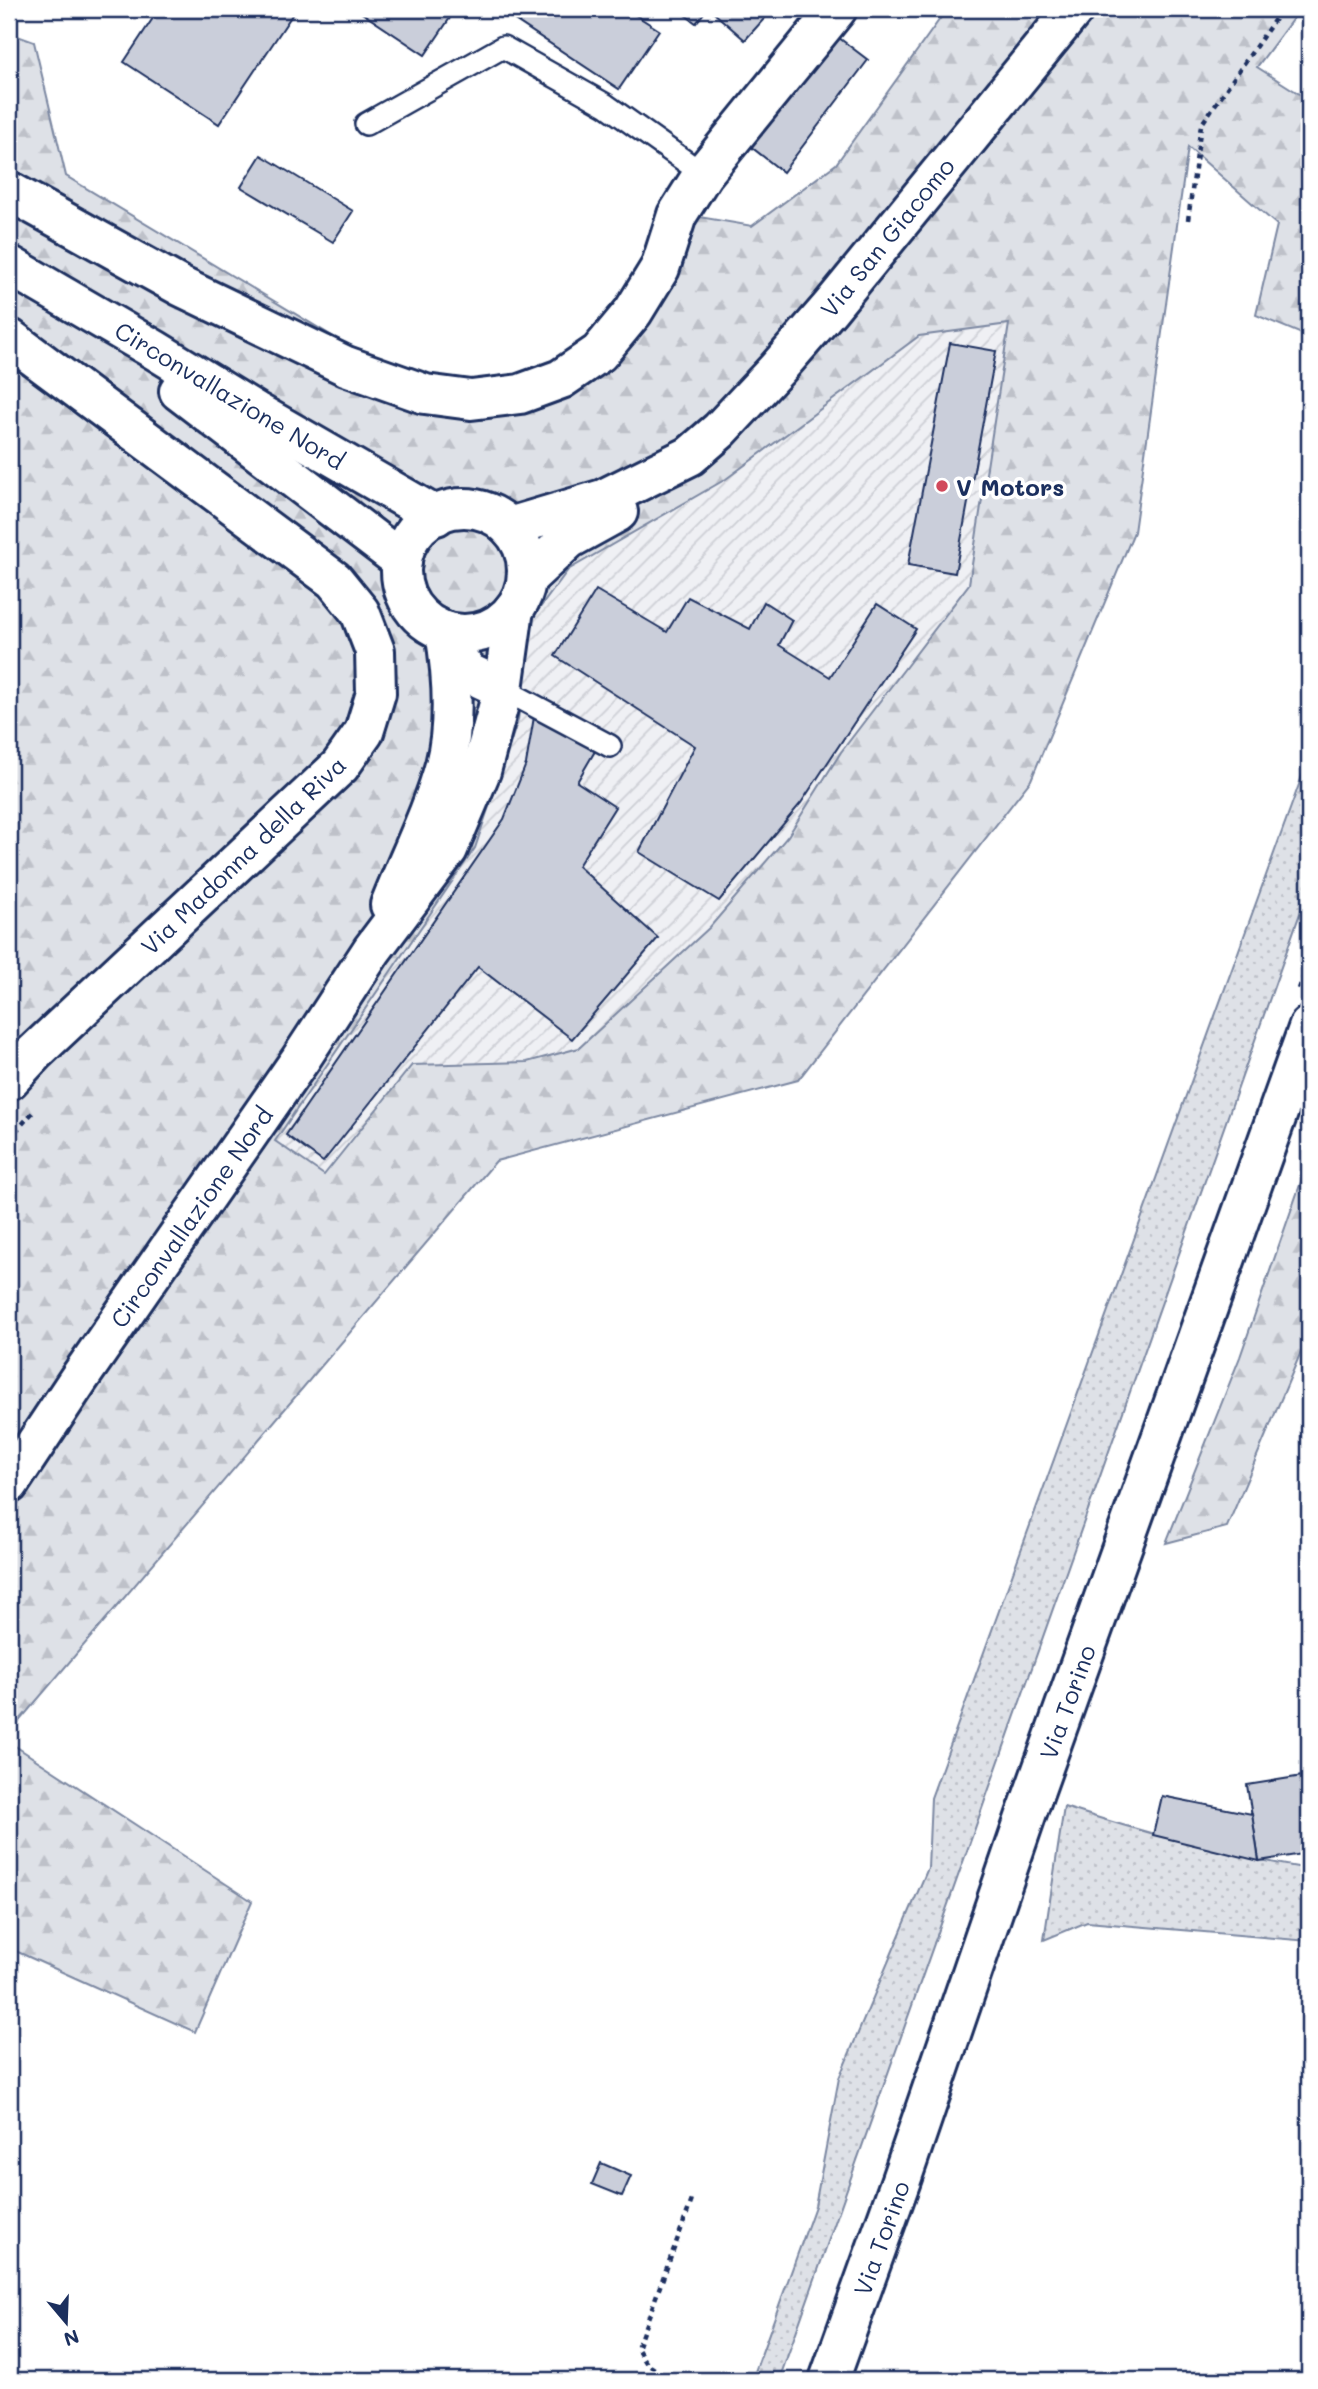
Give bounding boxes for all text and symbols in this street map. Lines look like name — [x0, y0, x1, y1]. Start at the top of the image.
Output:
street label: Via San Giacomo — [813, 151, 961, 323]
street label: Circonvallazione Nord — [109, 314, 351, 476]
place label: V Motors — [956, 471, 1064, 502]
marker: V Motors — [934, 478, 950, 494]
street label: Via Madonna della Riva — [134, 749, 352, 961]
street label: Circonvallazione Nord — [103, 1100, 279, 1334]
street label: Via Torino — [1032, 1640, 1102, 1764]
street label: Via Torino — [846, 2176, 916, 2300]
north arrow — [32, 2288, 102, 2358]
text: N — [61, 2324, 83, 2353]

